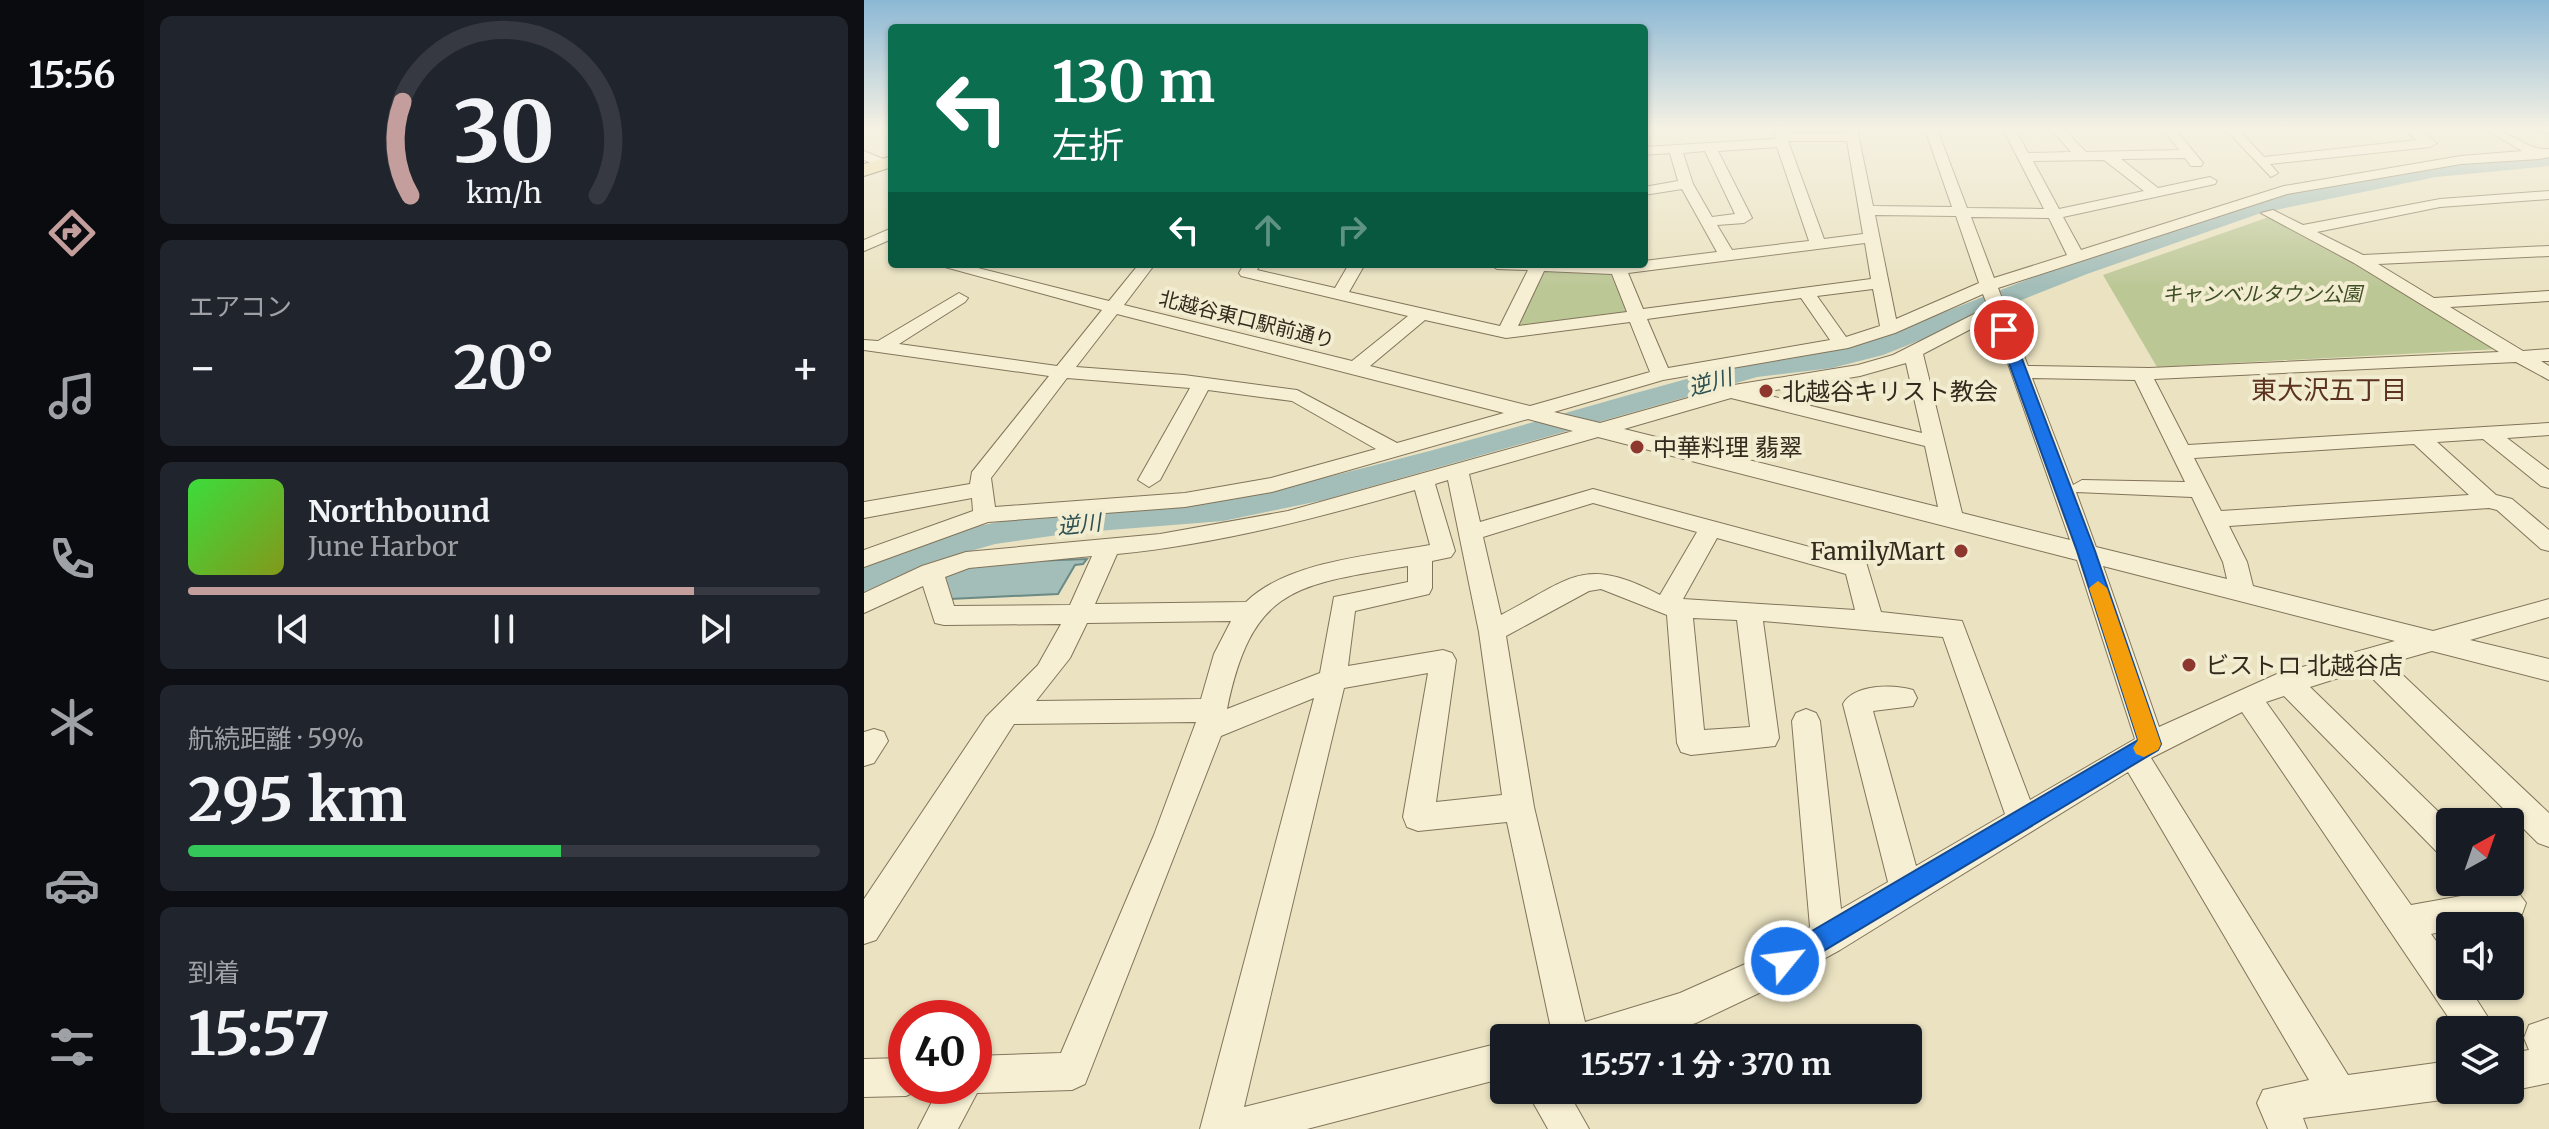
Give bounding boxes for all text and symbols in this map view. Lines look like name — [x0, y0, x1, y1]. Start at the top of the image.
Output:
text: 130 m — [1052, 47, 1215, 117]
text: 15:56 — [29, 53, 115, 98]
icon: left — [920, 56, 1024, 160]
text: 30 — [453, 80, 555, 185]
text: 左折 — [1052, 123, 1124, 168]
text: km/h — [466, 175, 542, 211]
icon: directions — [44, 205, 100, 261]
icon: left — [1162, 208, 1206, 252]
icon: ahead — [1246, 208, 1290, 252]
icon: right — [1330, 208, 1374, 252]
park label: キャンベルタウン公園 — [2162, 281, 2365, 306]
street label: 北越谷東口駅前通り — [1157, 285, 1337, 353]
text: エアコン — [188, 290, 292, 323]
pin — [1970, 296, 2038, 364]
icon: arrive — [1982, 308, 2026, 352]
text: 20° — [453, 330, 555, 405]
text: − — [188, 340, 217, 395]
text: + — [791, 340, 820, 395]
water label: 逆川 — [1685, 362, 1737, 402]
icon: music — [44, 368, 100, 424]
district label: 東大沢五丁目 — [2251, 373, 2407, 406]
place label: 北越谷キリスト教会 — [1782, 376, 1998, 407]
marker: 北越谷キリスト教会 — [1757, 382, 1775, 400]
place label: 中華料理 翡翠 — [1653, 432, 1803, 463]
marker: 中華料理 翡翠 — [1628, 438, 1646, 456]
text: Northbound — [308, 492, 490, 530]
water label: 逆川 — [1056, 508, 1104, 540]
text: June Harbor — [308, 530, 459, 563]
icon: phone — [44, 531, 100, 587]
place label: FamilyMart — [1810, 536, 1946, 567]
marker: FamilyMart — [1952, 542, 1970, 560]
icon: previous — [271, 607, 315, 651]
icon: pause — [482, 607, 526, 651]
icon: next — [693, 607, 737, 651]
place label: ビストロ 北越谷店 — [2205, 650, 2403, 681]
marker: ビストロ 北越谷店 — [2180, 656, 2198, 674]
icon: climate — [44, 694, 100, 750]
text: 航続距離 · 59% — [188, 722, 364, 755]
text: 295 km — [188, 762, 407, 837]
north arrow — [2436, 808, 2524, 896]
map controls — [2436, 808, 2524, 1104]
icon: car — [44, 857, 100, 913]
button: sound — [2436, 912, 2524, 1000]
position arrow — [1743, 919, 1827, 1003]
text: 到着 — [188, 956, 240, 989]
text: 15:57 — [188, 996, 330, 1071]
speed limit sign: 40 — [888, 1000, 992, 1104]
button: layers — [2436, 1016, 2524, 1104]
icon: filters — [44, 1019, 100, 1075]
text: 15:57 · 1 分 · 370 m — [1581, 1045, 1831, 1083]

